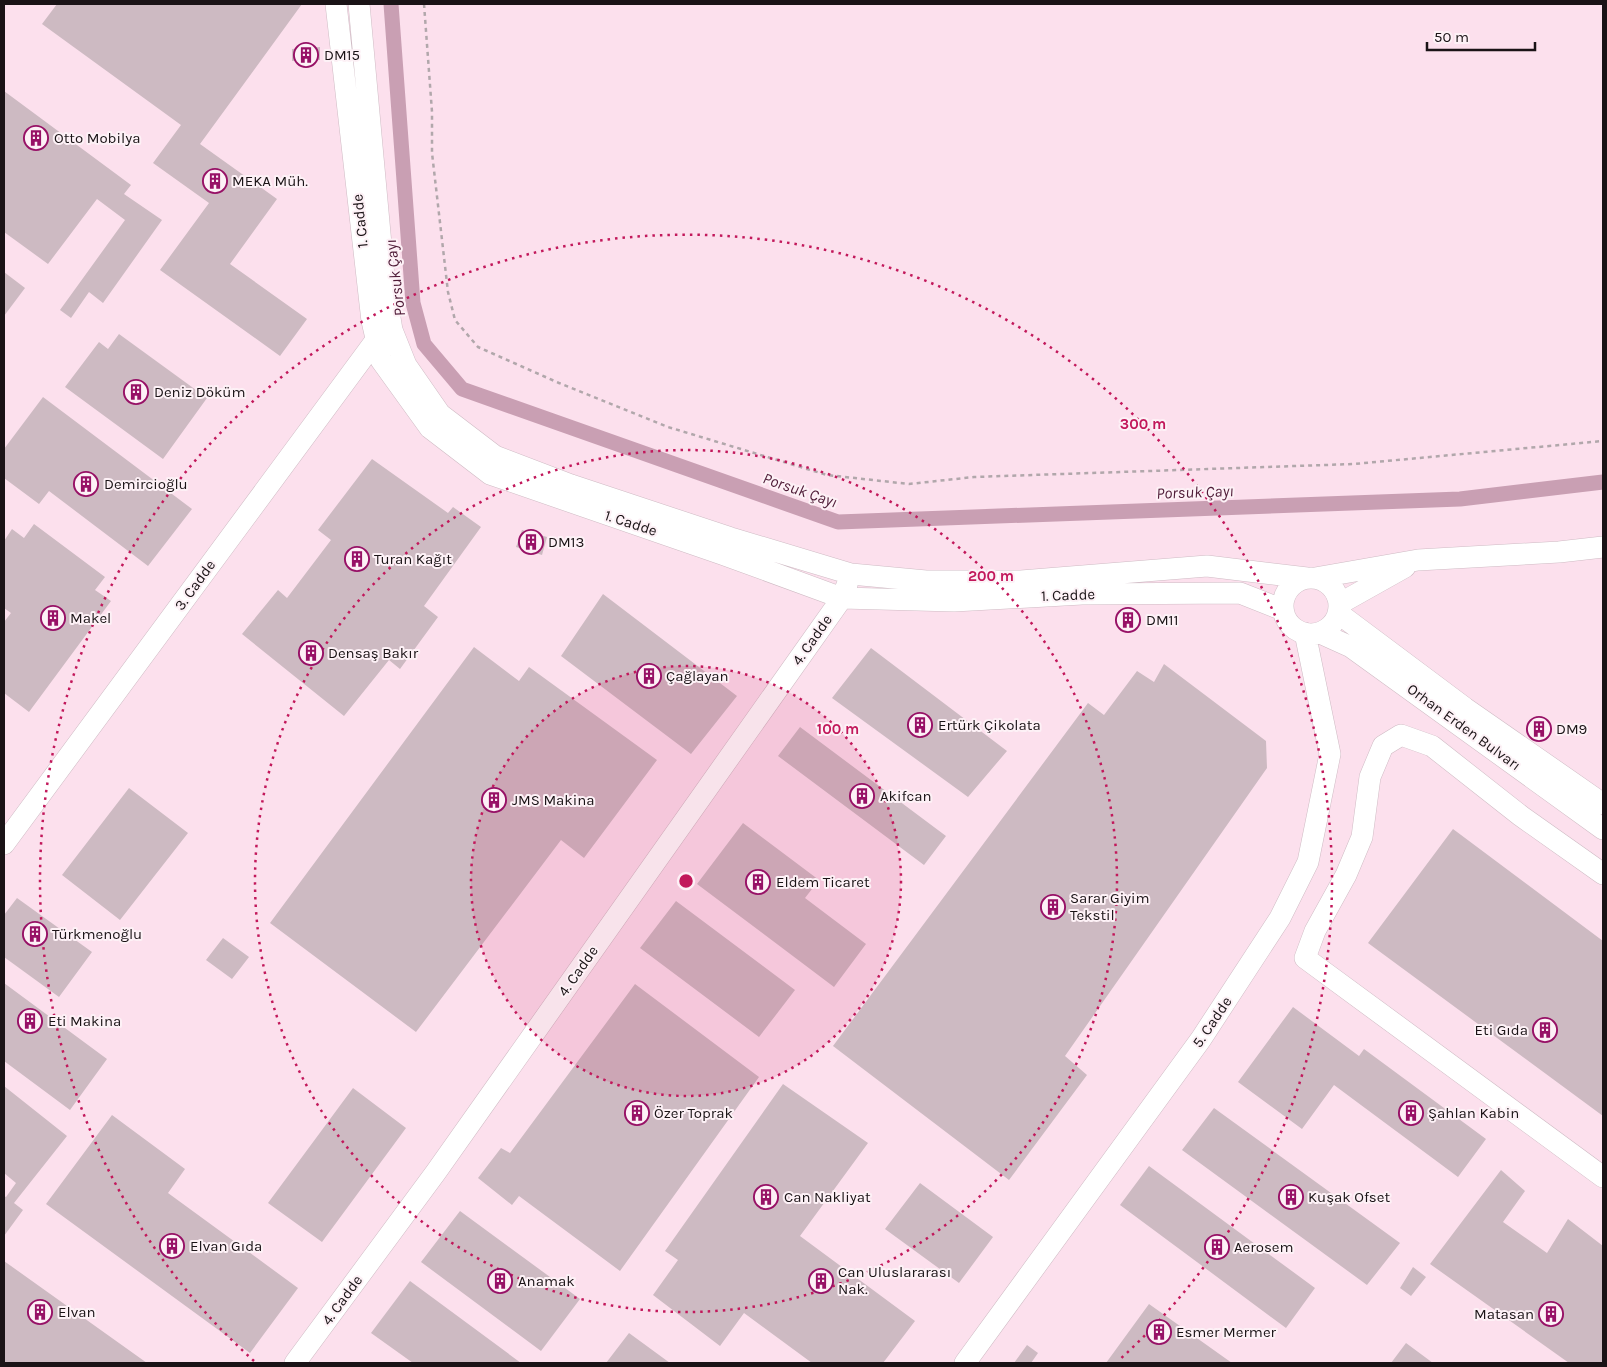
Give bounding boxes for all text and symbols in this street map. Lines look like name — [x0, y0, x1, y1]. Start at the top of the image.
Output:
scale bar — [1427, 20, 1534, 52]
text: 50 m — [1434, 28, 1469, 46]
building icon: DM15 — [293, 42, 319, 68]
place label: DM15 — [324, 46, 360, 64]
building icon: Otto Mobilya — [23, 125, 49, 151]
place label: Otto Mobilya — [54, 129, 140, 147]
building icon: MEKA Müh. — [202, 168, 228, 194]
place label: MEKA Müh. — [232, 172, 308, 190]
street label: 1. Cadde — [348, 193, 372, 249]
water label: Porsuk Çayı — [381, 238, 409, 318]
building icon: Deniz Döküm — [123, 379, 149, 405]
place label: Deniz Döküm — [154, 383, 245, 401]
text: 300 m — [1120, 415, 1166, 433]
water label: Porsuk Çayı — [760, 468, 840, 512]
building icon: Demircioğlu — [73, 471, 99, 497]
place label: Demircioğlu — [104, 475, 188, 493]
water label: Porsuk Çayı — [1156, 481, 1234, 503]
street label: 1. Cadde — [602, 506, 660, 540]
building icon: DM13 — [518, 529, 544, 555]
place label: DM13 — [548, 533, 584, 551]
building icon: Turan Kağıt — [344, 546, 370, 572]
place label: Turan Kağıt — [374, 550, 452, 568]
street label: 3. Cadde — [171, 556, 219, 614]
text: 200 m — [968, 567, 1014, 585]
street label: 1. Cadde — [1041, 585, 1095, 605]
building icon: Makel — [40, 605, 66, 631]
building icon: DM11 — [1115, 607, 1141, 633]
place label: Makel — [70, 609, 111, 627]
street label: 4. Cadde — [788, 611, 836, 669]
place label: DM11 — [1146, 611, 1179, 629]
building icon: Densaş Bakır — [298, 640, 324, 666]
place label: Densaş Bakır — [328, 644, 419, 662]
building icon: Çağlayan — [636, 663, 662, 689]
place label: Çağlayan — [666, 667, 729, 685]
street label: Orhan Erden Bulvarı — [1404, 680, 1524, 774]
building icon: Ertürk Çikolata — [907, 712, 933, 738]
place label: Ertürk Çikolata — [938, 716, 1041, 734]
building icon: DM9 — [1526, 716, 1552, 742]
text: 100 m — [817, 720, 859, 738]
place label: DM9 — [1556, 720, 1587, 738]
building icon: Akifcan — [849, 783, 875, 809]
building icon: JMS Makina — [481, 787, 507, 813]
place label: Akifcan — [880, 787, 932, 805]
place label: JMS Makina — [512, 791, 595, 809]
building icon: Eldem Ticaret — [745, 869, 771, 895]
centre of rings — [677, 872, 695, 890]
place label: Eldem Ticaret — [776, 873, 870, 891]
place label: Sarar Giyim Tekstil — [1070, 889, 1150, 924]
building icon: Sarar Giyim Tekstil — [1040, 894, 1066, 920]
building icon: Türkmenoğlu — [22, 921, 48, 947]
place label: Türkmenoğlu — [52, 925, 142, 943]
street label: 4. Cadde — [554, 942, 602, 1000]
street label: 5. Cadde — [1188, 993, 1236, 1051]
building icon: Eti Makina — [17, 1008, 43, 1034]
place label: Eti Makina — [48, 1012, 121, 1030]
building icon: Eti Gıda — [1532, 1017, 1558, 1043]
place label: Eti Gıda — [1475, 1021, 1528, 1039]
building icon: Özer Toprak — [624, 1100, 650, 1126]
building icon: Şahlan Kabin — [1398, 1100, 1424, 1126]
place label: Özer Toprak — [654, 1104, 733, 1122]
place label: Şahlan Kabin — [1428, 1104, 1519, 1122]
building icon: Can Nakliyat — [753, 1184, 779, 1210]
building icon: Kuşak Ofset — [1278, 1184, 1304, 1210]
place label: Can Nakliyat — [784, 1188, 871, 1206]
place label: Kuşak Ofset — [1308, 1188, 1390, 1206]
building icon: Elvan Gıda — [159, 1233, 185, 1259]
building icon: Aerosem — [1204, 1234, 1230, 1260]
place label: Elvan Gıda — [190, 1237, 262, 1255]
place label: Aerosem — [1234, 1238, 1294, 1256]
place label: Can Uluslararası Nak. — [838, 1263, 951, 1298]
building icon: Anamak — [487, 1268, 513, 1294]
building icon: Can Uluslararası Nak. — [808, 1268, 834, 1294]
street label: 4. Cadde — [318, 1271, 366, 1329]
place label: Anamak — [518, 1272, 575, 1290]
building icon: Elvan — [27, 1299, 53, 1325]
building icon: Matasan — [1538, 1301, 1564, 1327]
place label: Elvan — [58, 1303, 95, 1321]
place label: Matasan — [1474, 1305, 1534, 1323]
building icon: Esmer Mermer — [1146, 1319, 1172, 1345]
place label: Esmer Mermer — [1176, 1323, 1277, 1341]

